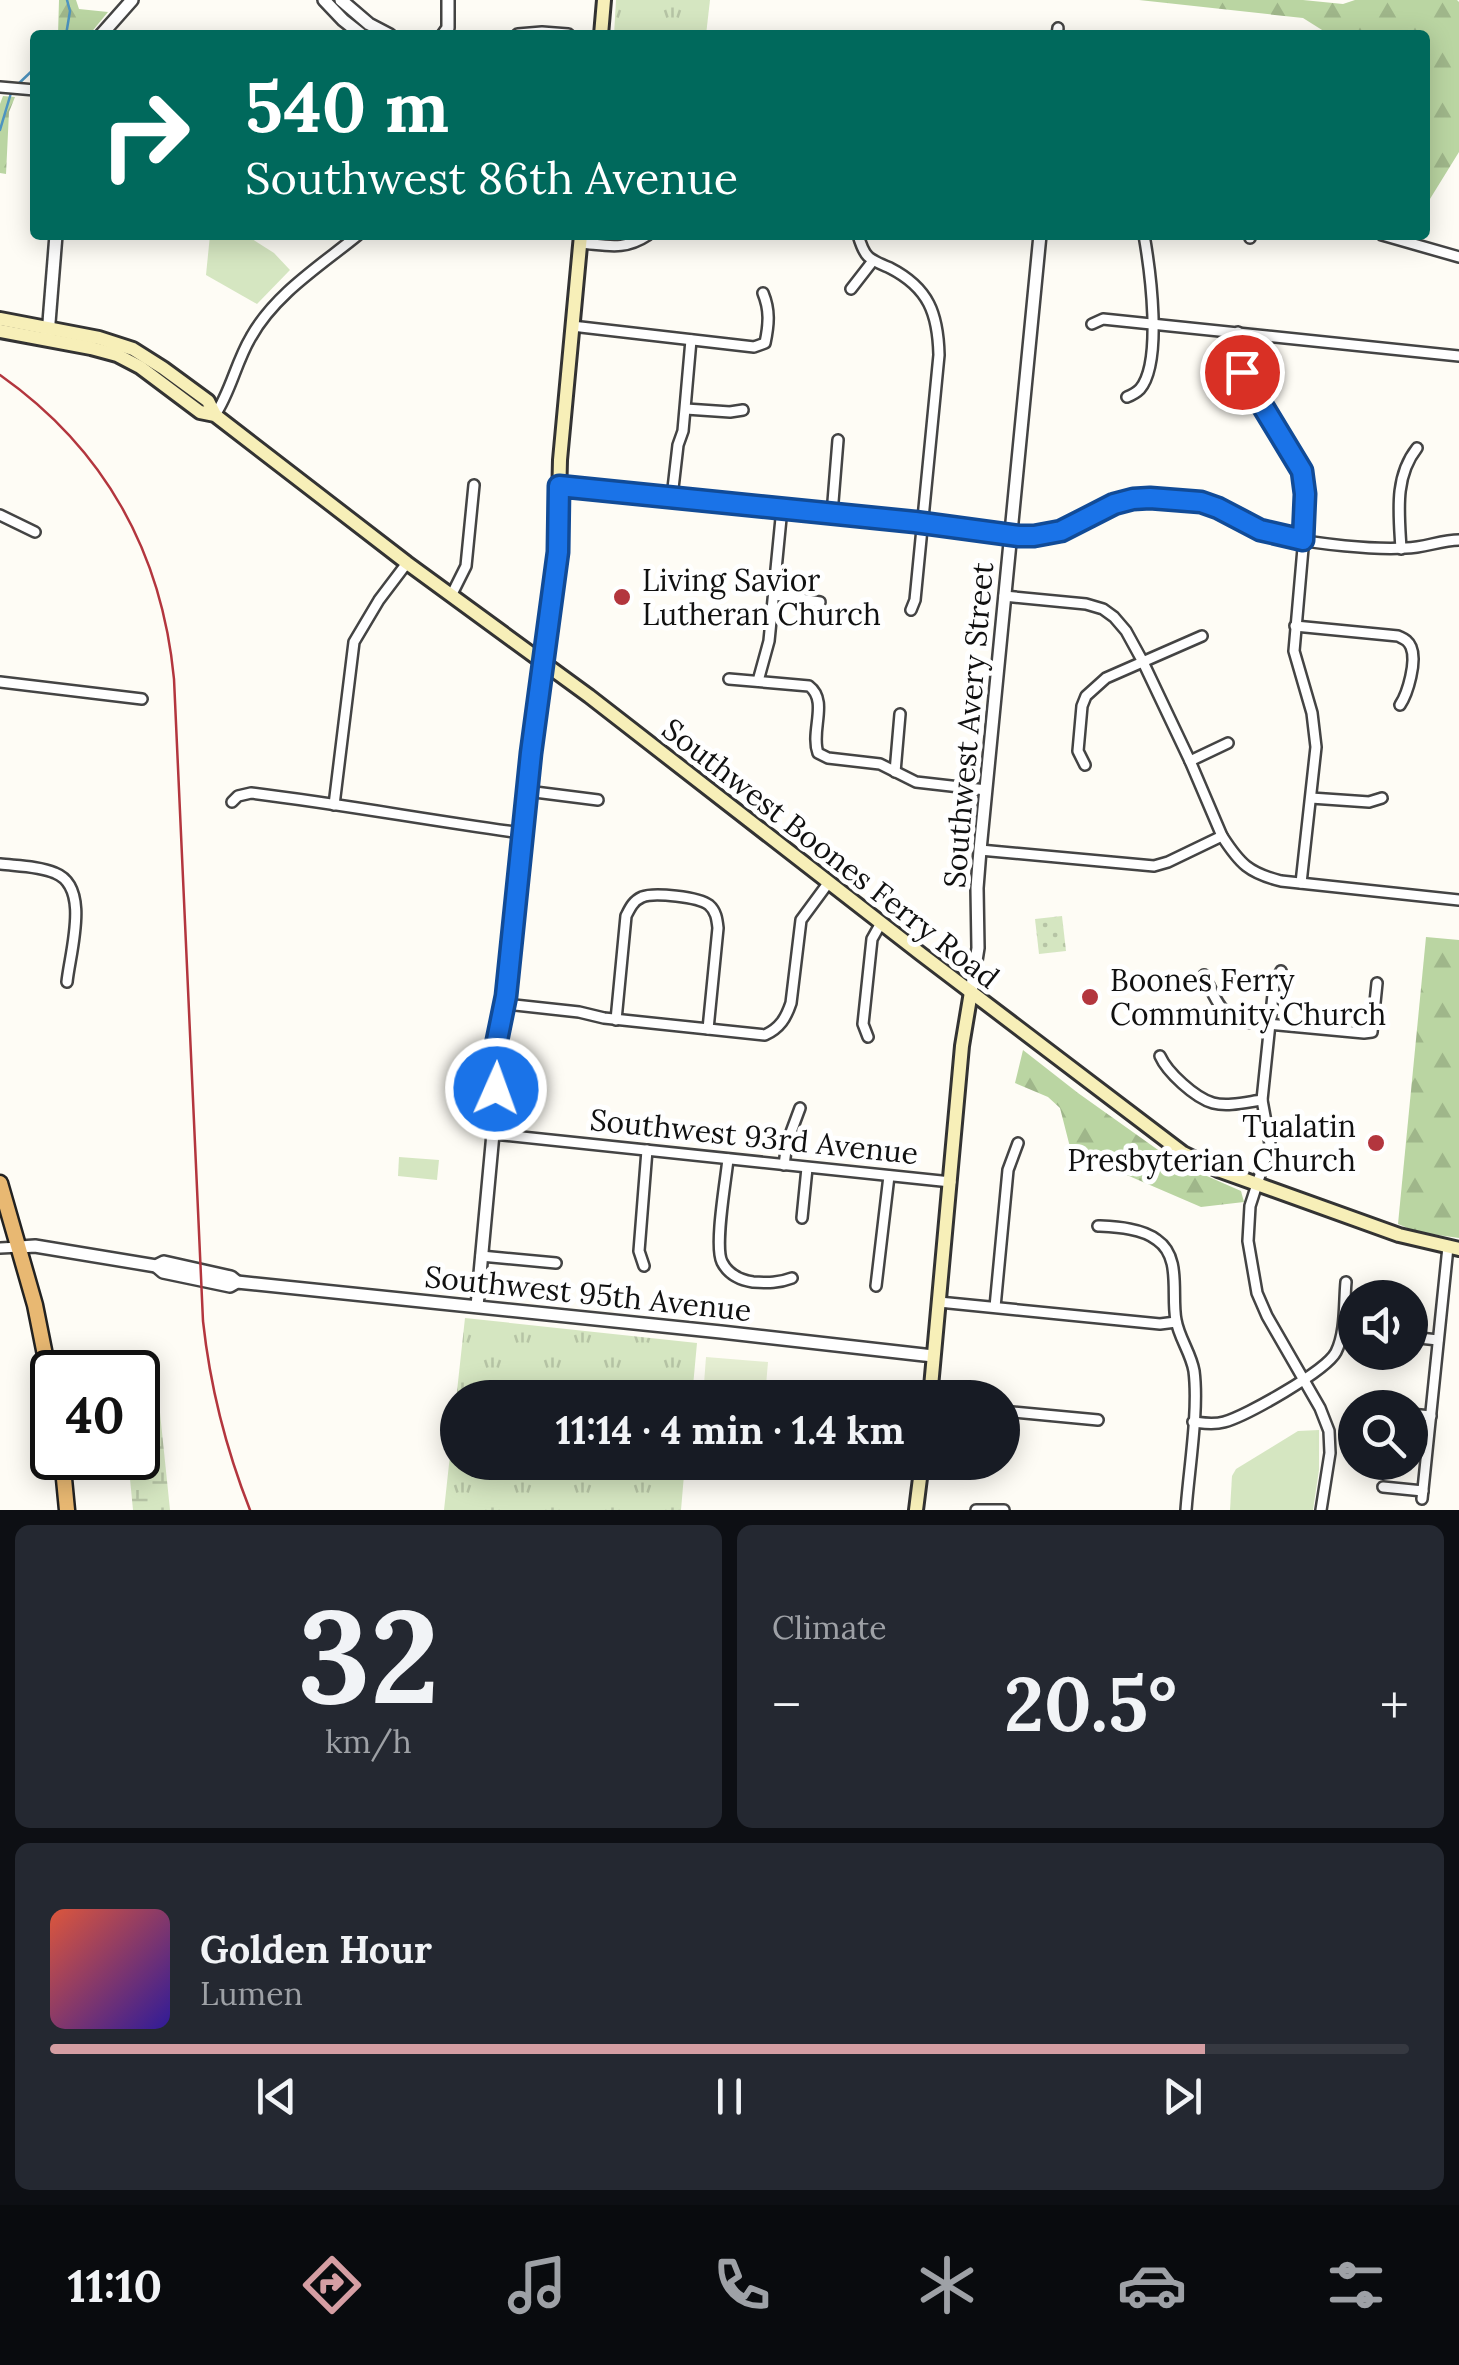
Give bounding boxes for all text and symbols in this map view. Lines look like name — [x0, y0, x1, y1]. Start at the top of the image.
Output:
text: 540 m — [245, 62, 449, 151]
icon: right — [80, 70, 210, 200]
text: Southwest 86th Avenue — [245, 149, 738, 206]
pin — [1200, 330, 1285, 415]
icon: arrive — [1215, 345, 1270, 400]
street label: Southwest Avery Street — [935, 560, 1002, 890]
place label: Living Savior Lutheran Church — [642, 561, 881, 633]
marker: Living Savior Lutheran Church — [611, 586, 633, 608]
street label: Southwest Boones Ferry Road — [654, 710, 1007, 997]
place label: Boones Ferry Community Church — [1110, 961, 1386, 1034]
marker: Boones Ferry Community Church — [1079, 986, 1101, 1008]
position arrow — [444, 1037, 548, 1141]
street label: Southwest 93rd Avenue — [588, 1100, 920, 1172]
place label: Tualatin Presbyterian Church — [1067, 1107, 1356, 1180]
marker: Tualatin Presbyterian Church — [1365, 1132, 1387, 1154]
street label: Southwest 95th Avenue — [423, 1257, 753, 1329]
map controls — [1338, 1280, 1428, 1480]
button: sound — [1338, 1280, 1428, 1370]
speed limit sign: 40 — [30, 1350, 160, 1480]
button: search — [1338, 1390, 1428, 1480]
text: 11:14 · 4 min · 1.4 km — [556, 1406, 904, 1454]
text: 32 — [297, 1572, 440, 1739]
text: Climate — [772, 1607, 887, 1648]
text: 20.5° — [1004, 1656, 1177, 1752]
text: − — [772, 1670, 801, 1740]
text: + — [1380, 1670, 1409, 1740]
text: km/h — [325, 1721, 412, 1762]
text: Golden Hour — [200, 1925, 432, 1973]
text: Lumen — [200, 1973, 303, 2014]
icon: previous — [249, 2069, 304, 2124]
icon: pause — [702, 2069, 757, 2124]
icon: next — [1155, 2069, 1210, 2124]
icon: directions — [297, 2250, 367, 2320]
icon: music — [502, 2250, 572, 2320]
icon: phone — [707, 2250, 777, 2320]
icon: climate — [912, 2250, 982, 2320]
icon: car — [1117, 2250, 1187, 2320]
icon: filters — [1321, 2250, 1391, 2320]
text: 11:10 — [67, 2257, 162, 2314]

